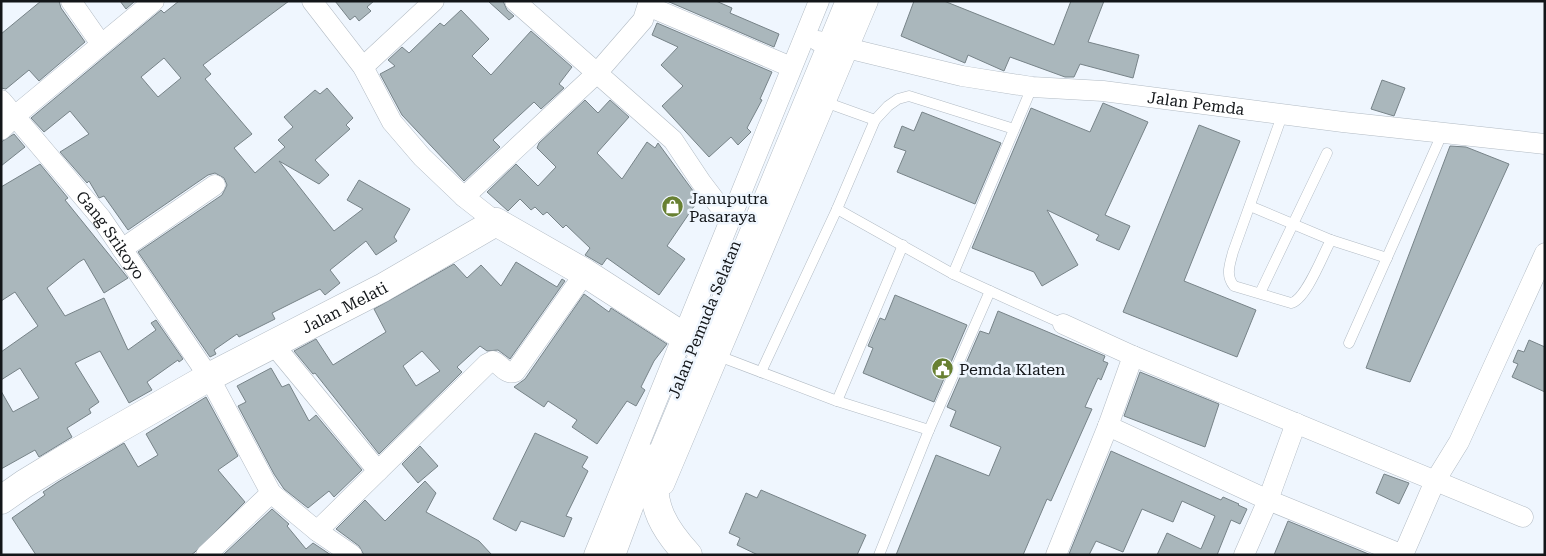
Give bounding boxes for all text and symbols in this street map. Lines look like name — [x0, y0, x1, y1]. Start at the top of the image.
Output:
street label: Jalan Pemda — [1146, 88, 1246, 119]
street label: Gang Srikoyo — [72, 187, 149, 283]
place label: Januputra Pasaraya — [689, 189, 768, 226]
shop icon: Januputra Pasaraya — [661, 195, 685, 219]
street label: Jalan Pemuda Selatan — [664, 237, 745, 401]
street label: Jalan Melati — [299, 278, 391, 338]
public building icon: Pemda Klaten — [931, 357, 955, 381]
place label: Pemda Klaten — [959, 360, 1065, 379]

